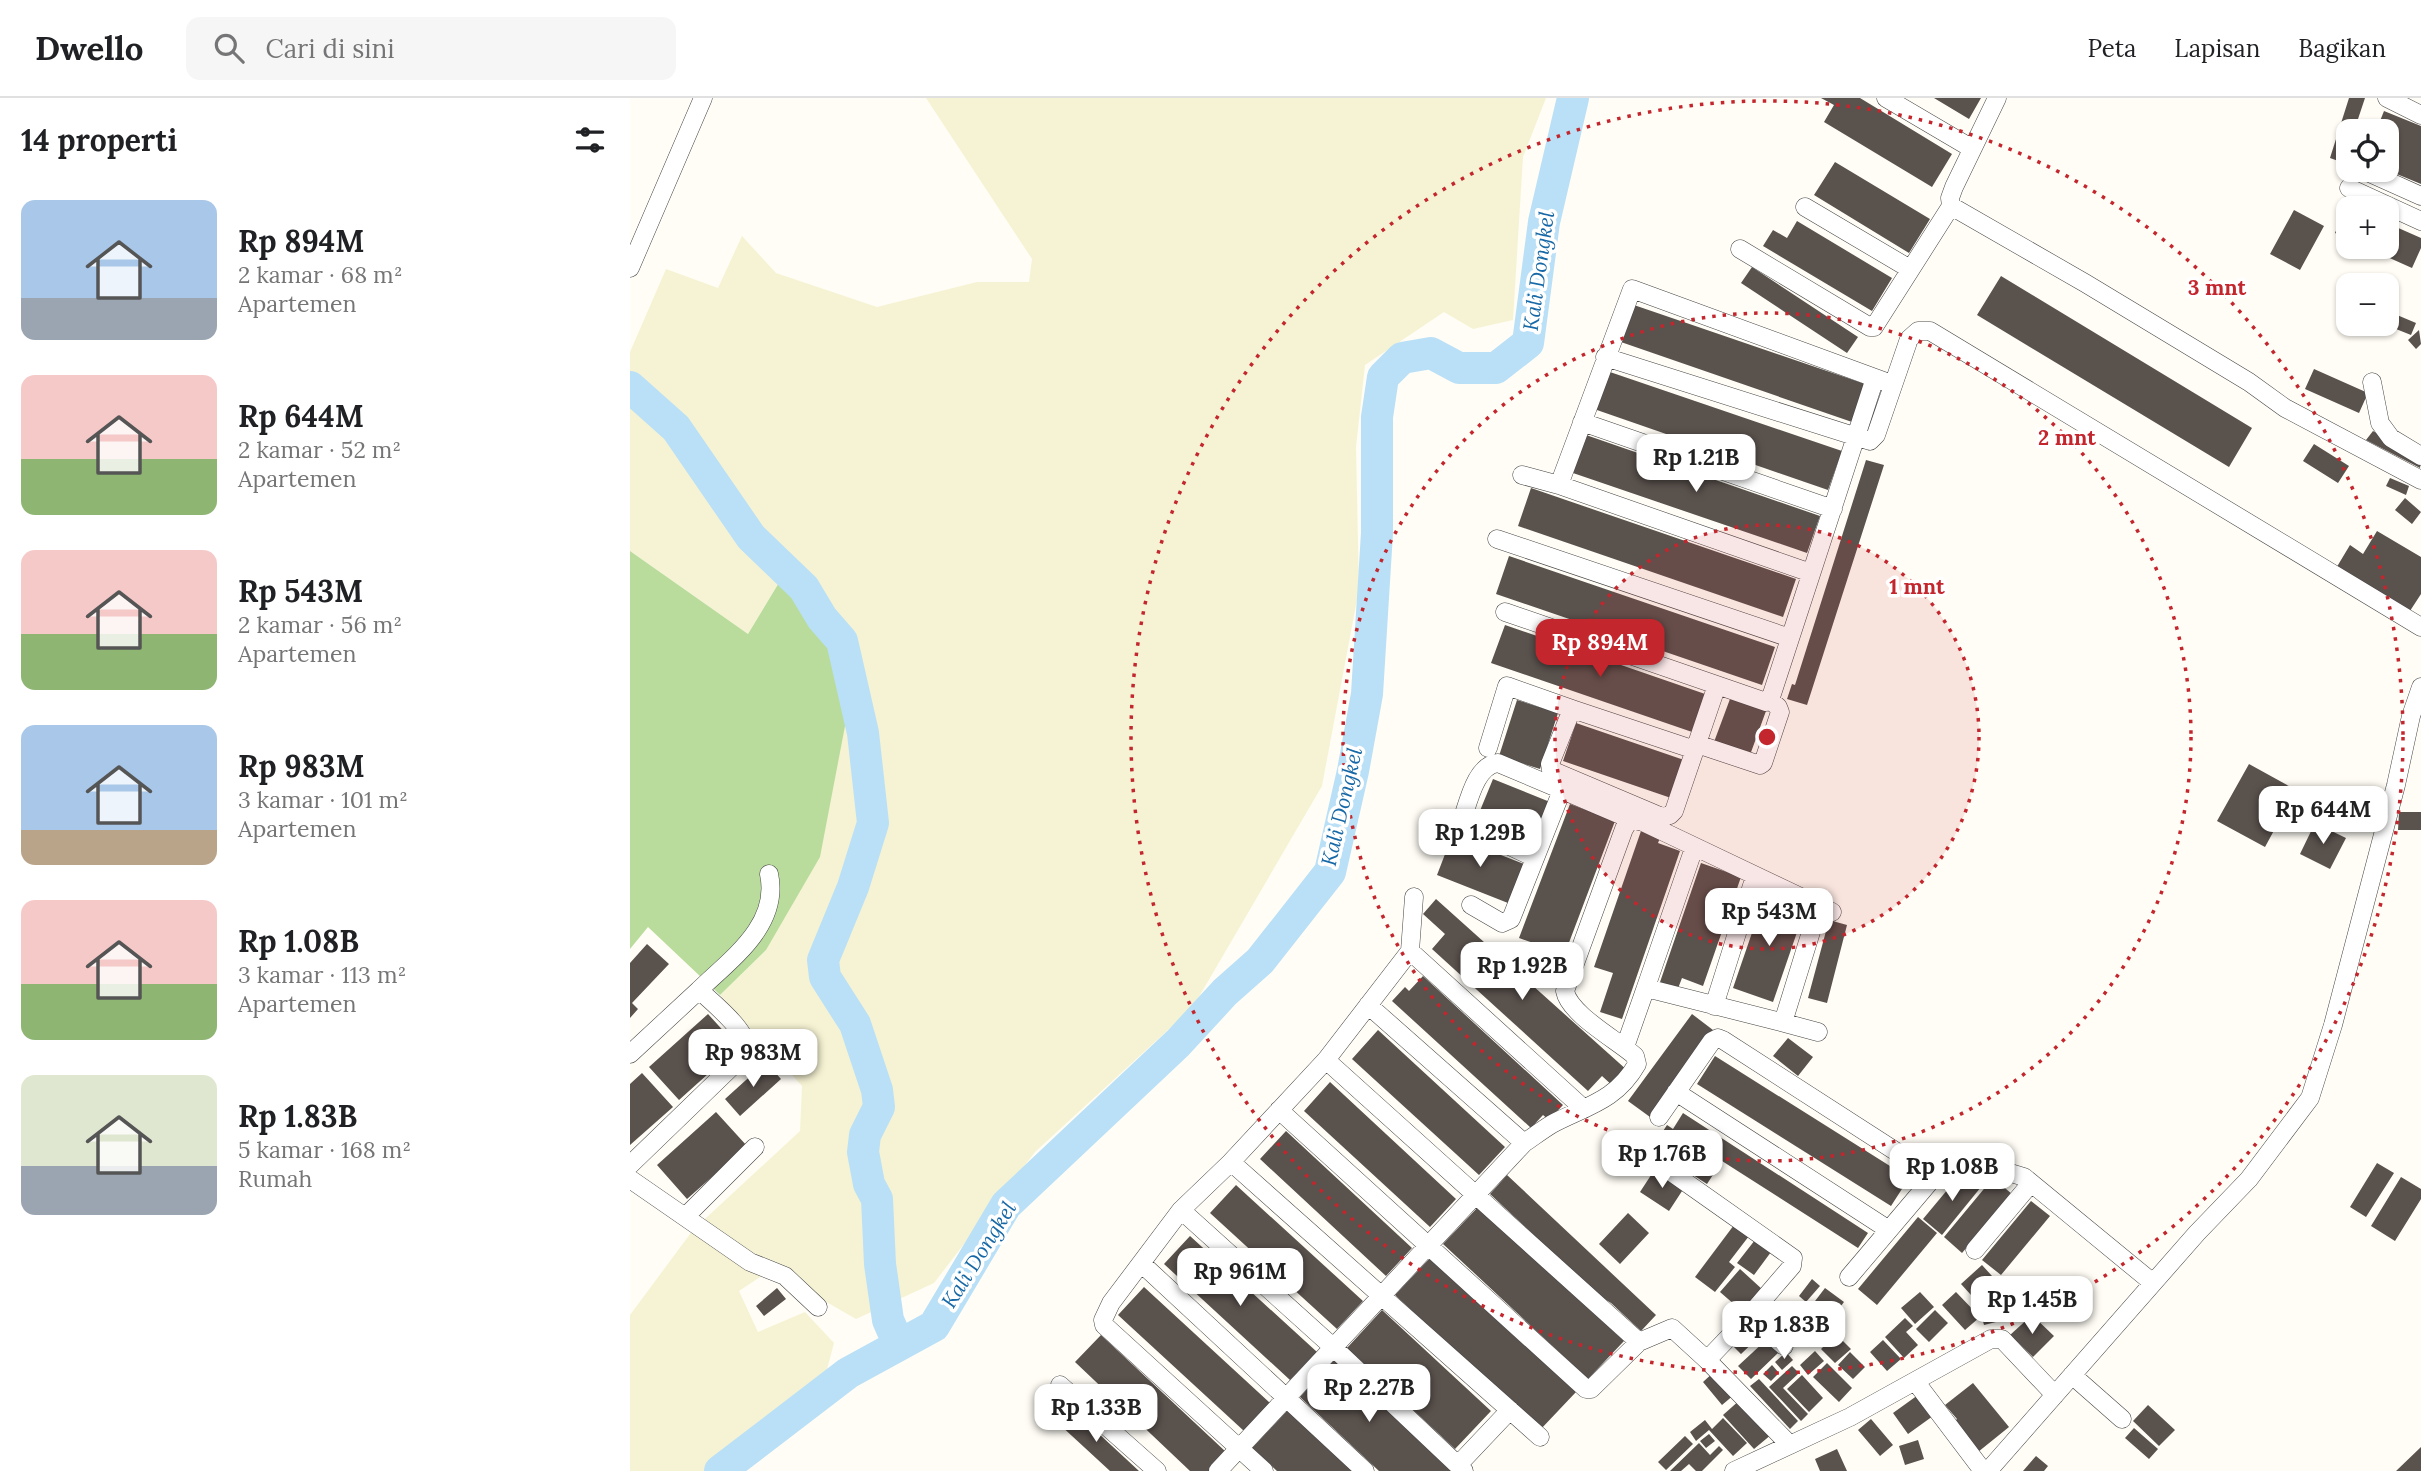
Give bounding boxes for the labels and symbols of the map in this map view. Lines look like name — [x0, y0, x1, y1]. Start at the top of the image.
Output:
water label: Kali Dongkel — [1517, 209, 1560, 333]
text: 3 mnt — [2188, 274, 2247, 301]
text: 2 mnt — [2038, 424, 2096, 451]
pin: Rp 1.21B — [1624, 434, 1768, 494]
text: 1 mnt — [1889, 573, 1945, 600]
pin: Rp 894M — [1535, 620, 1665, 679]
centre of rings — [1755, 725, 1779, 749]
water label: Kali Dongkel — [1315, 745, 1368, 869]
pin: Rp 644M — [2258, 786, 2388, 846]
pin: Rp 1.29B — [1408, 810, 1552, 869]
pin: Rp 543M — [1704, 888, 1834, 948]
pin: Rp 1.92B — [1450, 942, 1594, 1002]
pin: Rp 983M — [688, 1030, 818, 1089]
pin: Rp 1.76B — [1590, 1130, 1734, 1190]
pin: Rp 1.08B — [1880, 1144, 2024, 1203]
water label: Kali Dongkel — [935, 1196, 1022, 1313]
pin: Rp 961M — [1175, 1248, 1305, 1308]
pin: Rp 1.45B — [1960, 1276, 2104, 1336]
pin: Rp 1.83B — [1712, 1302, 1856, 1361]
pin: Rp 2.27B — [1297, 1364, 1441, 1424]
pin: Rp 1.33B — [1024, 1384, 1168, 1444]

